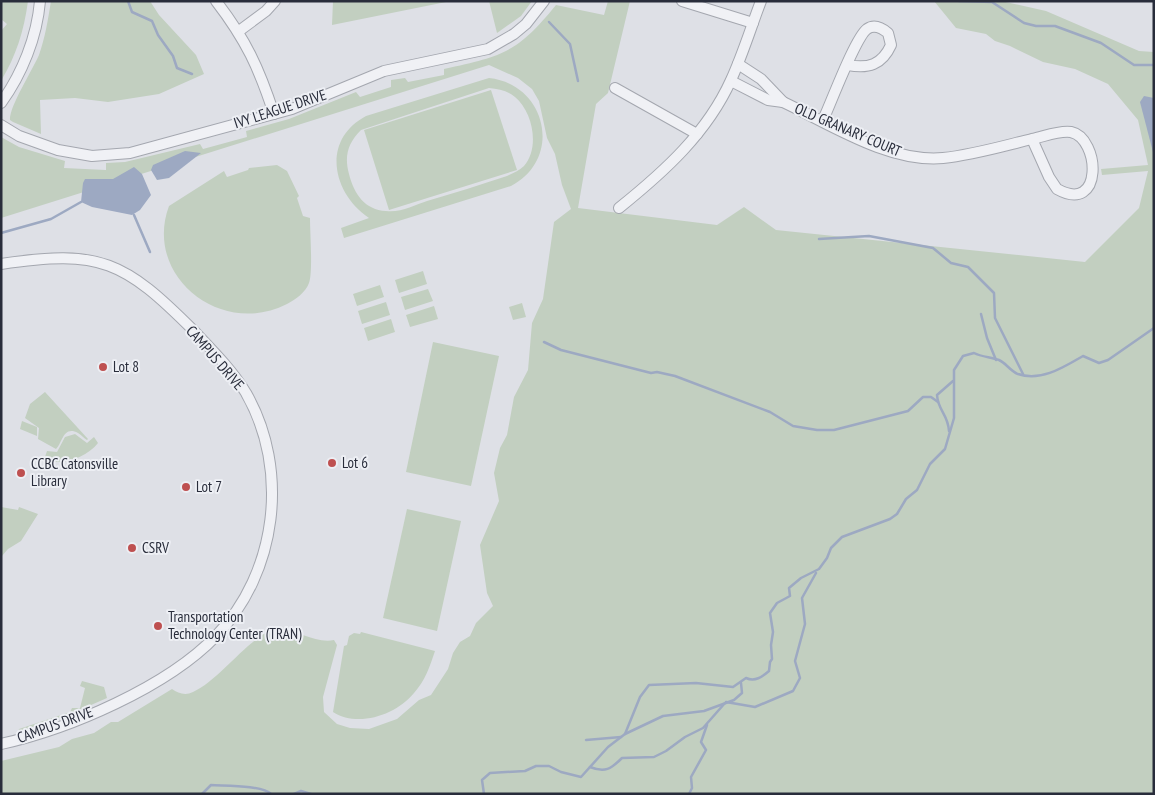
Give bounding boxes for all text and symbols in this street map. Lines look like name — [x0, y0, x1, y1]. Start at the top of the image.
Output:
street label: IVY LEAGUE DRIVE — [231, 85, 329, 132]
street label: OLD GRANARY COURT — [792, 99, 905, 161]
street label: CAMPUS DRIVE — [182, 322, 249, 394]
place label: Lot 8 — [113, 357, 139, 376]
marker: Lot 8 — [97, 361, 109, 373]
place label: Lot 6 — [342, 453, 368, 472]
place label: CCBC Catonsville Library — [31, 454, 118, 490]
marker: Lot 6 — [326, 457, 338, 469]
marker: CCBC Catonsville Library — [15, 467, 27, 479]
place label: Lot 7 — [196, 477, 222, 496]
marker: Lot 7 — [180, 481, 192, 493]
place label: CSRV — [142, 538, 169, 557]
marker: CSRV — [126, 542, 138, 554]
place label: Transportation Technology Center (TRAN) — [168, 607, 302, 643]
marker: Transportation Technology Center (TRAN) — [152, 620, 164, 632]
street label: CAMPUS DRIVE — [14, 702, 95, 747]

